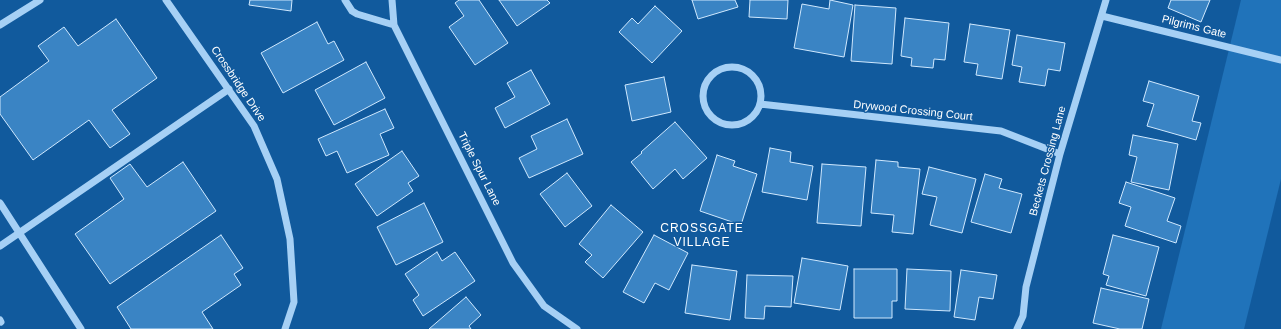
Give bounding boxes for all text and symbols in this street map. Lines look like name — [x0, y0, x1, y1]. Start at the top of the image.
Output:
street label: Pilgrims Gate — [1160, 13, 1228, 41]
street label: Crossbridge Drive — [208, 44, 268, 124]
street label: Drywood Crossing Court — [853, 98, 973, 124]
street label: Beckets Crossing Lane — [1027, 105, 1069, 217]
street label: Triple Spur Lane — [455, 130, 503, 208]
district label: CROSSGATE VILLAGE — [660, 222, 744, 250]

